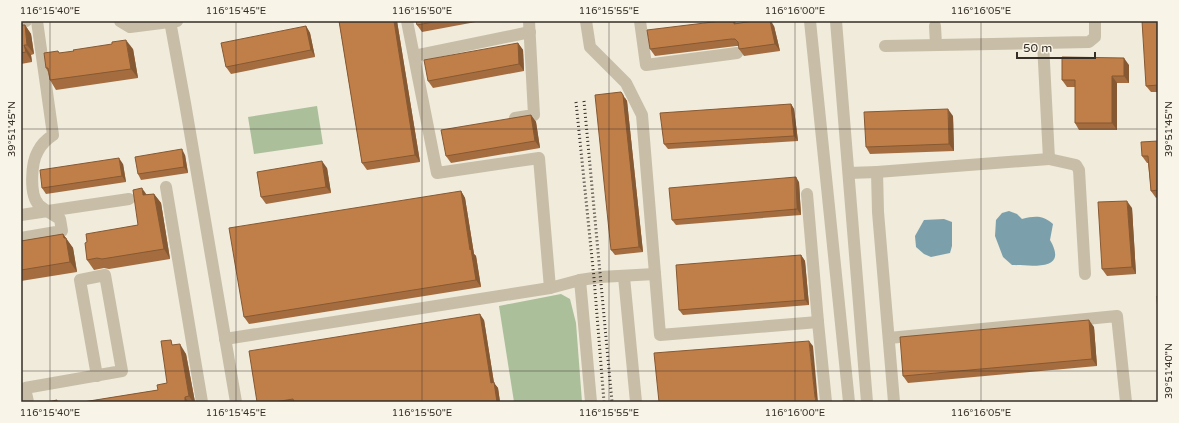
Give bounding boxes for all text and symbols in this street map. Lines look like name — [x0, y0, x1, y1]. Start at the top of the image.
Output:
text: 116°15'40"E — [20, 5, 80, 17]
text: 116°15'45"E — [206, 5, 266, 17]
text: 116°15'50"E — [392, 5, 452, 17]
text: 116°15'55"E — [579, 5, 639, 17]
text: 116°16'00"E — [765, 5, 825, 17]
text: 116°16'05"E — [951, 5, 1011, 17]
scale bar — [1017, 34, 1095, 60]
text: 50 m — [1023, 41, 1052, 55]
text: 39°51'45"N — [6, 101, 18, 157]
text: 39°51'45"N — [1163, 101, 1175, 157]
text: 39°51'40"N — [1163, 343, 1175, 399]
text: 116°15'40"E — [20, 407, 80, 419]
text: 116°15'45"E — [206, 407, 266, 419]
text: 116°15'50"E — [392, 407, 452, 419]
text: 116°15'55"E — [579, 407, 639, 419]
text: 116°16'00"E — [765, 407, 825, 419]
text: 116°16'05"E — [951, 407, 1011, 419]

